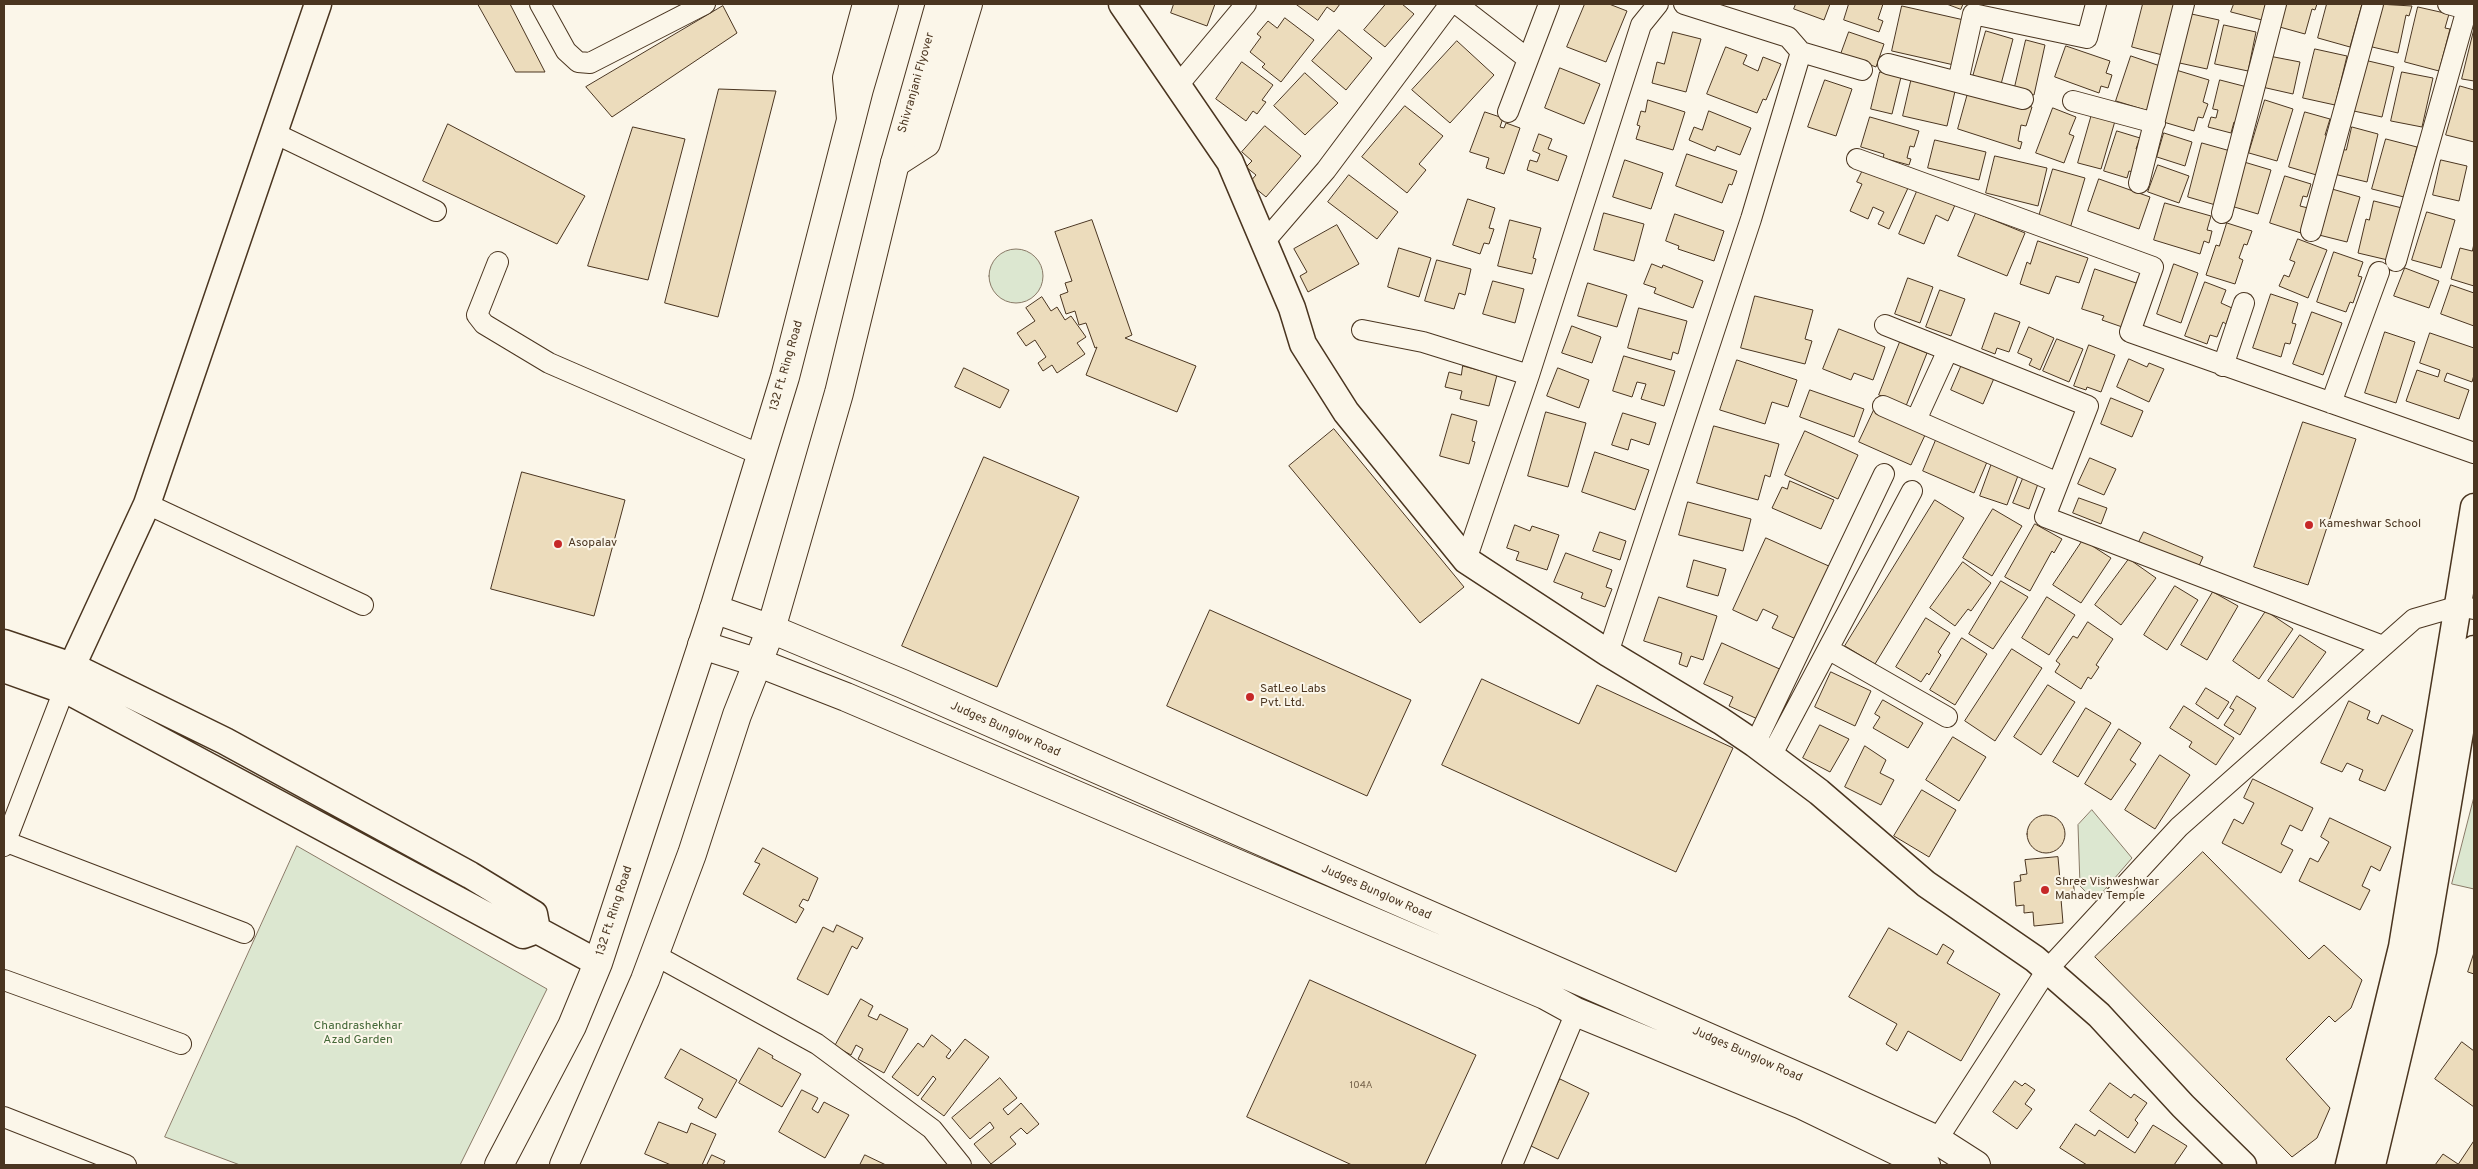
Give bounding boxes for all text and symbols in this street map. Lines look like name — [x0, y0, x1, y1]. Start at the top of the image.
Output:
street label: Shivranjani Flyover — [896, 31, 938, 135]
street label: 132 Ft. Ring Road — [767, 319, 807, 413]
place label: Kameshwar School — [2319, 518, 2421, 532]
marker: Kameshwar School — [2303, 519, 2315, 531]
place label: Asopalav — [568, 537, 617, 551]
marker: Asopalav — [552, 538, 564, 550]
place label: SatLeo Labs Pvt. Ltd. — [1260, 683, 1326, 711]
marker: SatLeo Labs Pvt. Ltd. — [1244, 691, 1256, 703]
street label: Judges Bunglow Road — [948, 699, 1062, 761]
street label: Judges Bunglow Road — [1319, 862, 1433, 924]
street label: 132 Ft. Ring Road — [594, 864, 636, 958]
place label: Shree Vishweshwar Mahadev Temple — [2055, 876, 2159, 904]
marker: Shree Vishweshwar Mahadev Temple — [2039, 884, 2051, 896]
park label: Chandrashekhar Azad Garden — [314, 1020, 402, 1048]
street label: Judges Bunglow Road — [1690, 1024, 1804, 1086]
house number: 104A — [1350, 1080, 1372, 1092]

